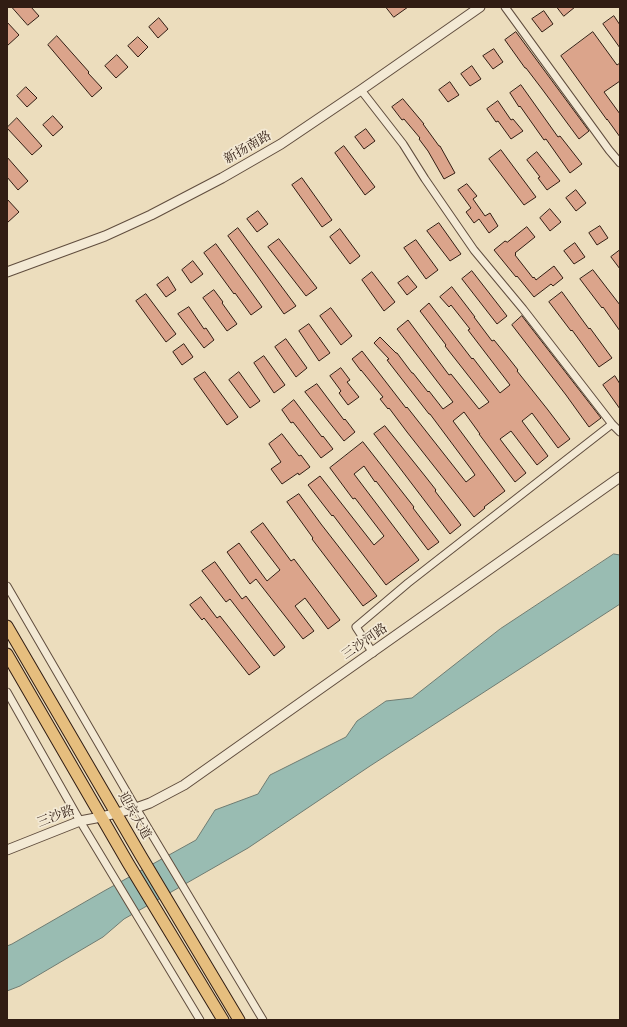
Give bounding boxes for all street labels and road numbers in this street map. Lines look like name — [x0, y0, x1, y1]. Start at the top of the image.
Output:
street label: 新扬南路 — [222, 128, 274, 168]
street label: 三沙河路 — [339, 621, 391, 663]
street label: 迎宾大道 — [114, 790, 154, 842]
street label: 三沙路 — [35, 803, 77, 831]

